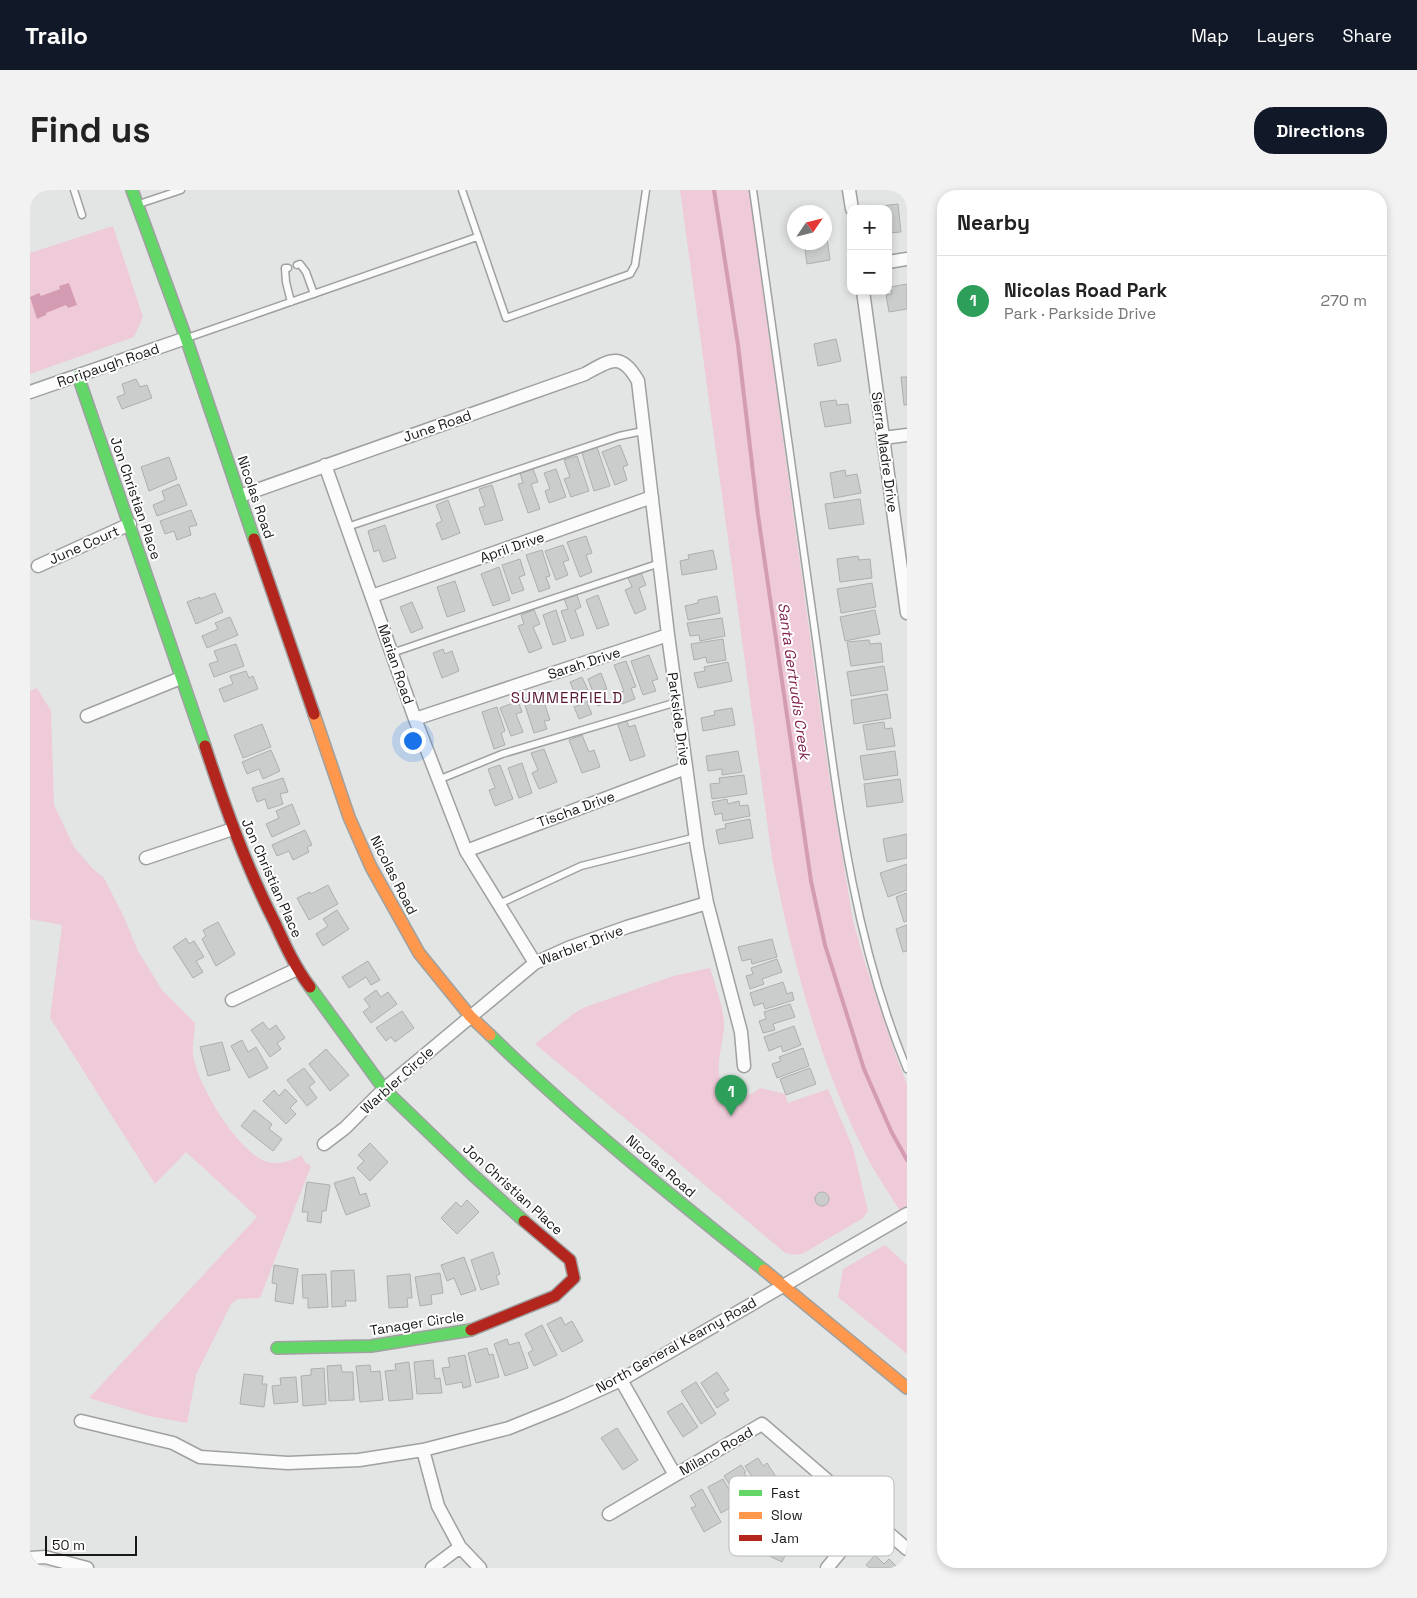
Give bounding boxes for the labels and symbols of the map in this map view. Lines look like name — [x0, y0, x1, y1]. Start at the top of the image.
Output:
north arrow — [787, 205, 832, 250]
street label: Roripaugh Road — [54, 339, 162, 391]
street label: Sierra Madre Drive — [868, 390, 902, 514]
street label: June Road — [400, 406, 474, 446]
street label: Jon Christian Place — [107, 434, 165, 562]
street label: Nicolas Road — [233, 453, 279, 541]
street label: June Court — [46, 522, 122, 568]
street label: April Drive — [477, 528, 547, 566]
water label: Santa Gertrudis Creek — [774, 601, 815, 763]
street label: Marian Road — [374, 622, 418, 706]
street label: Sarah Drive — [545, 643, 623, 683]
street label: Parkside Drive — [664, 671, 694, 767]
district label: SUMMERFIELD — [511, 688, 623, 707]
your location — [400, 728, 426, 754]
street label: Tischa Drive — [535, 787, 617, 831]
street label: Jon Christian Place — [238, 816, 306, 940]
street label: Nicolas Road — [366, 832, 422, 918]
street label: Warbler Drive — [536, 921, 626, 969]
street label: Warbler Circle — [357, 1042, 437, 1118]
pin: 1 — [715, 1075, 747, 1116]
street label: Nicolas Road — [622, 1131, 700, 1201]
street label: Jon Christian Place — [459, 1139, 567, 1239]
street label: North General Kearny Road — [592, 1293, 760, 1397]
street label: Tanager Circle — [369, 1307, 465, 1339]
street label: Milano Road — [676, 1423, 756, 1479]
legend — [729, 1476, 894, 1556]
text: Fast — [771, 1484, 800, 1502]
text: Slow — [771, 1506, 803, 1524]
text: Jam — [771, 1529, 799, 1547]
scale bar — [45, 1533, 138, 1556]

